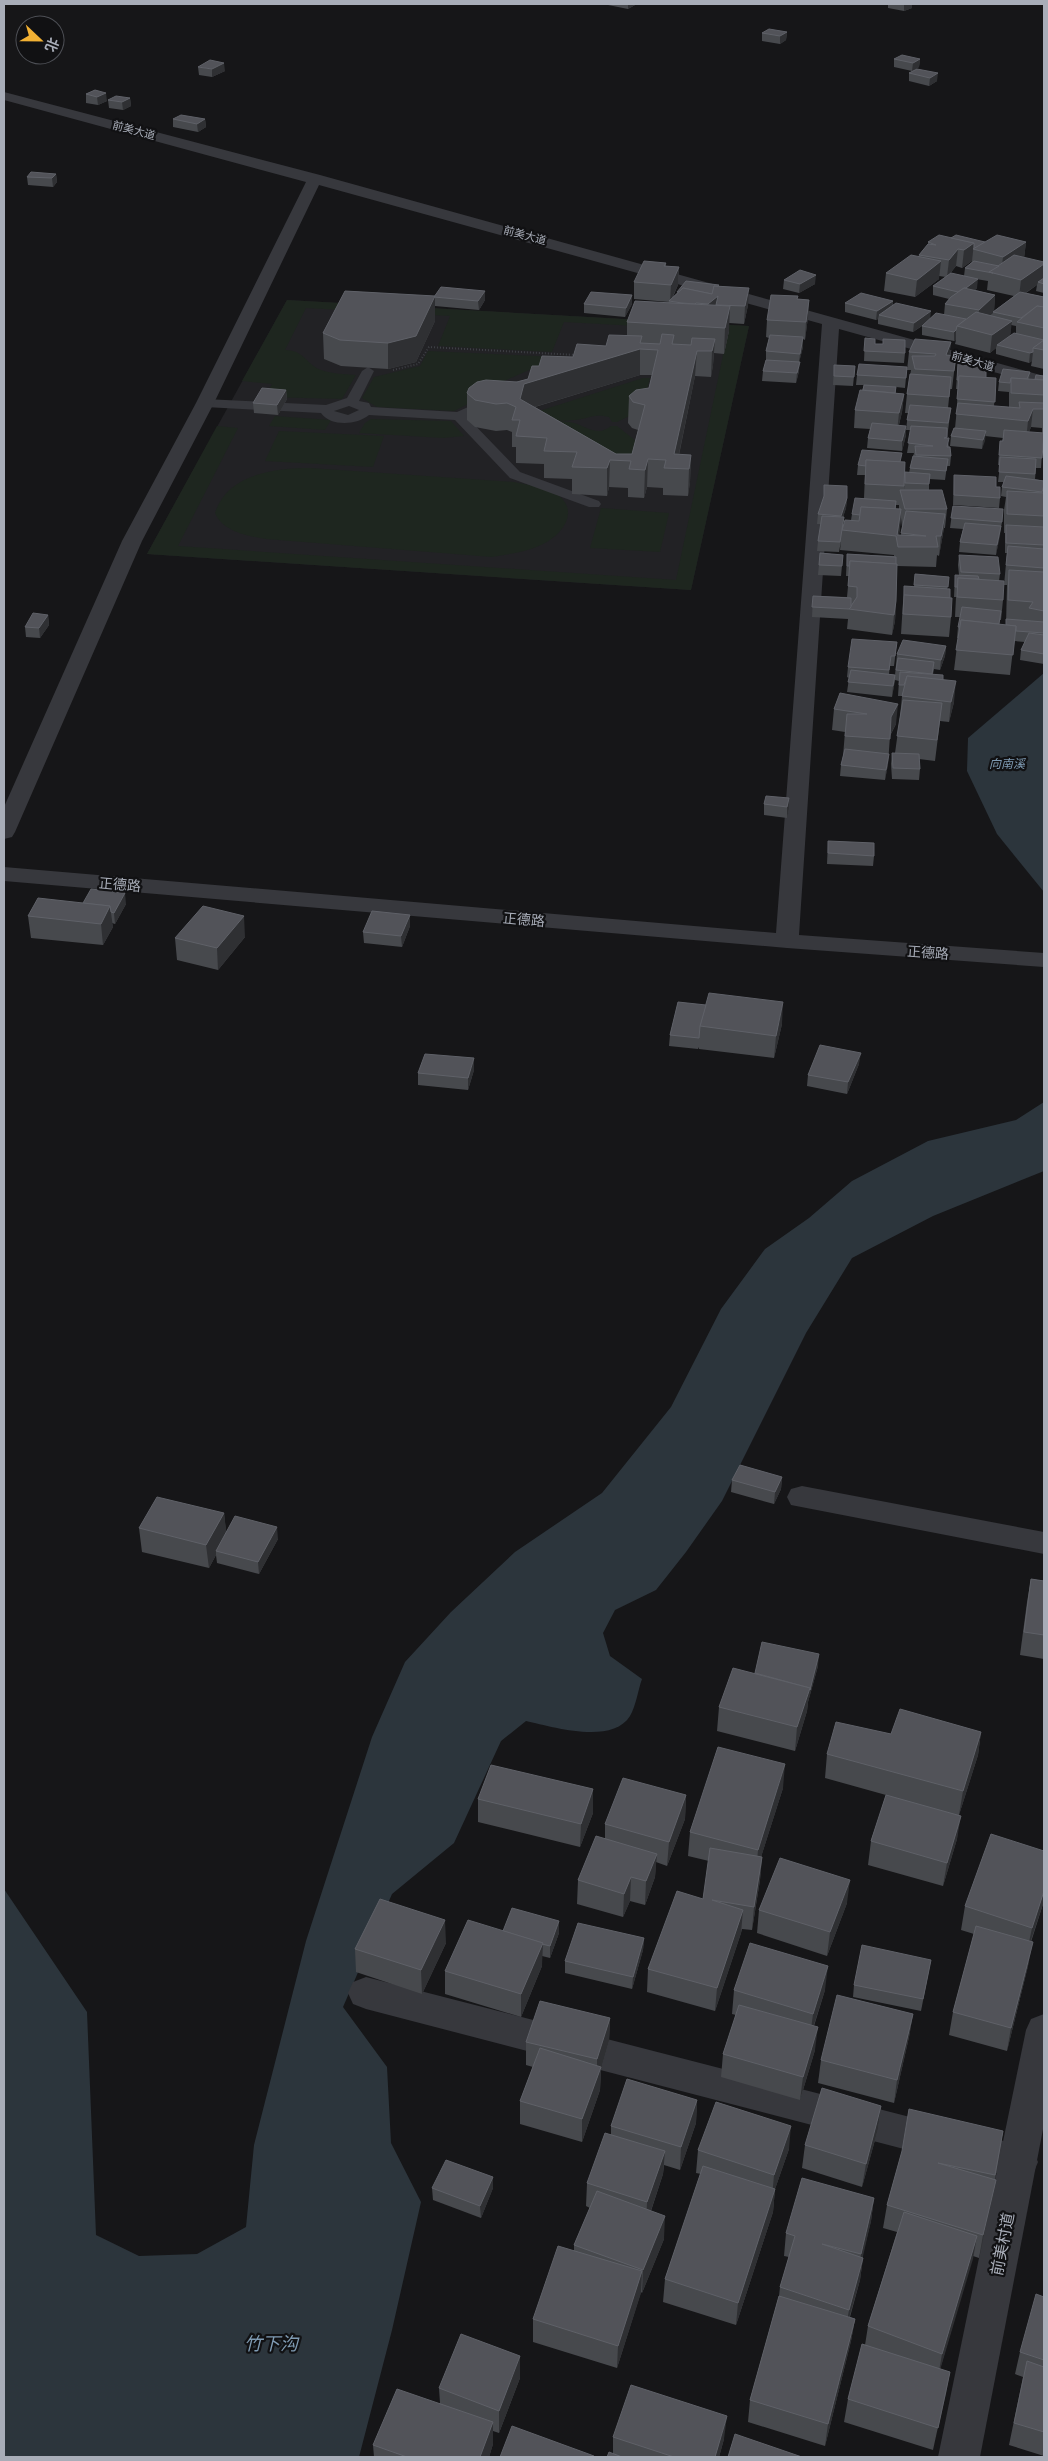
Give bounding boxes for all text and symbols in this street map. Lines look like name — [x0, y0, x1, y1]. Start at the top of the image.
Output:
north arrow — [15, 15, 65, 65]
text: 北 — [42, 35, 63, 55]
street label: 前美大道 — [111, 118, 157, 142]
street label: 前美大道 — [502, 223, 548, 247]
street label: 前美大道 — [950, 348, 996, 374]
water label: 向南溪 — [989, 756, 1027, 771]
street label: 正德路 — [98, 874, 142, 894]
street label: 正德路 — [502, 909, 546, 929]
street label: 正德路 — [906, 942, 950, 962]
street label: 前美村道 — [986, 2211, 1018, 2277]
water label: 竹下沟 — [244, 2333, 300, 2354]

